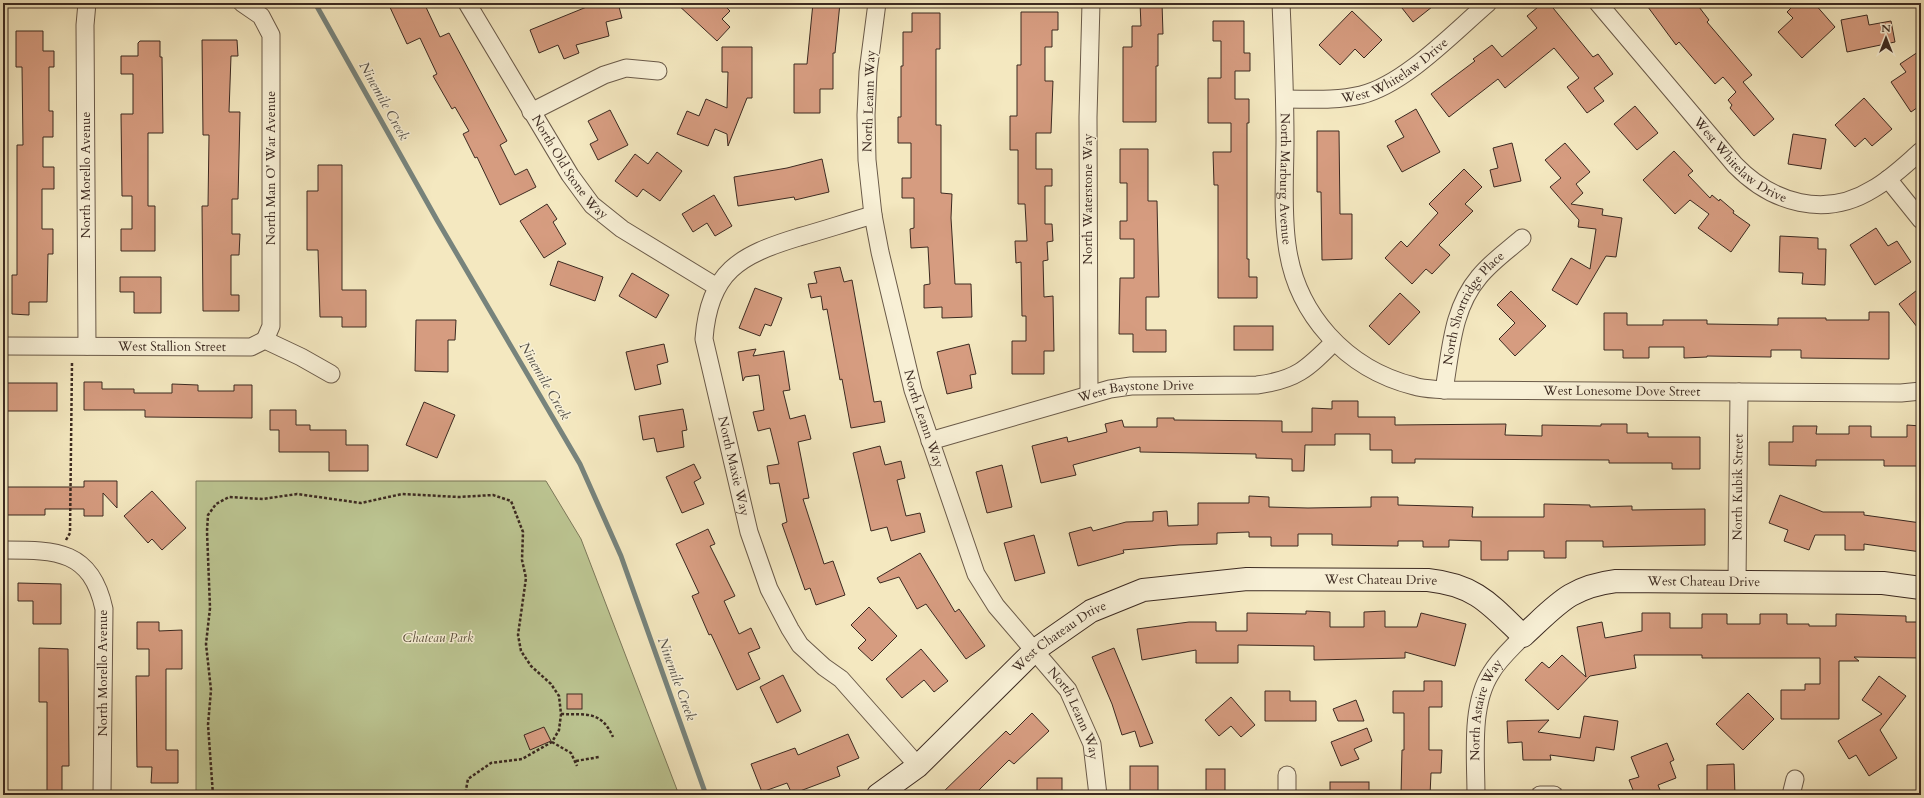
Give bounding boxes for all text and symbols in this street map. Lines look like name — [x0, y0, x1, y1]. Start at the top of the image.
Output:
north arrow — [1866, 18, 1906, 58]
text: N — [1881, 21, 1891, 36]
street label: West Whitelaw Drive — [1339, 34, 1452, 107]
street label: North Leann Way — [858, 50, 880, 152]
water label: Ninemile Creek — [355, 58, 414, 144]
street label: North Man O' War Avenue — [262, 91, 280, 245]
street label: North Morello Avenue — [77, 112, 95, 238]
street label: North Old Stone Way — [527, 112, 612, 224]
street label: North Marburg Avenue — [1275, 113, 1296, 246]
street label: West Whitelaw Drive — [1689, 113, 1789, 207]
street label: North Waterstone Way — [1079, 133, 1097, 265]
street label: North Shortridge Place — [1439, 247, 1508, 366]
street label: West Stallion Street — [117, 337, 226, 356]
water label: Ninemile Creek — [515, 338, 575, 424]
street label: North Leann Way — [899, 368, 948, 470]
street label: West Baystone Drive — [1075, 376, 1194, 407]
street label: West Lonesome Dove Street — [1542, 382, 1700, 401]
street label: North Maxie Way — [713, 414, 754, 518]
street label: North Kubik Street — [1728, 433, 1748, 541]
street label: West Chateau Drive — [1324, 570, 1439, 590]
street label: West Chateau Drive — [1647, 572, 1760, 591]
street label: West Chateau Drive — [1008, 597, 1109, 677]
street label: North Morello Avenue — [94, 610, 112, 736]
park label: Chateau Park — [403, 629, 474, 647]
water label: Ninemile Creek — [653, 635, 701, 723]
street label: North Astaire Way — [1466, 655, 1507, 761]
street label: North Leann Way — [1043, 663, 1103, 761]

